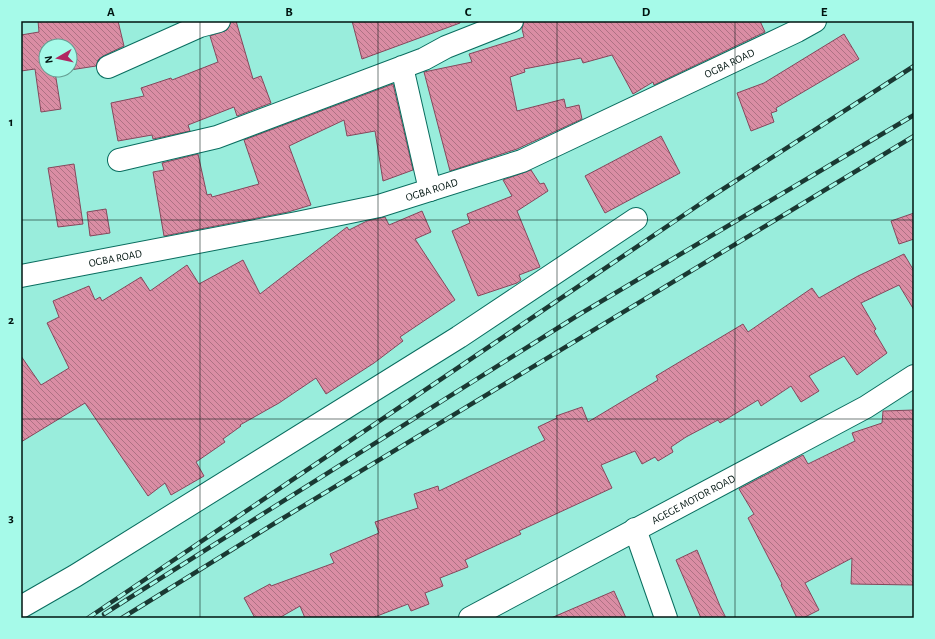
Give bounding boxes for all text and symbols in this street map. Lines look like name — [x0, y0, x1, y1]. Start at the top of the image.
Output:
text: A — [107, 6, 115, 19]
text: B — [285, 6, 293, 19]
text: C — [465, 6, 472, 19]
text: D — [642, 6, 651, 19]
text: E — [821, 6, 828, 19]
north arrow — [38, 38, 78, 78]
street label: OGBA ROAD — [703, 46, 756, 80]
text: N — [43, 55, 55, 64]
text: 1 — [9, 116, 13, 129]
street label: OGBA ROAD — [404, 176, 459, 203]
street label: OGBA ROAD — [88, 247, 143, 268]
text: 2 — [8, 314, 14, 327]
street label: AGEGE MOTOR ROAD — [650, 472, 737, 526]
text: 3 — [8, 512, 14, 525]

